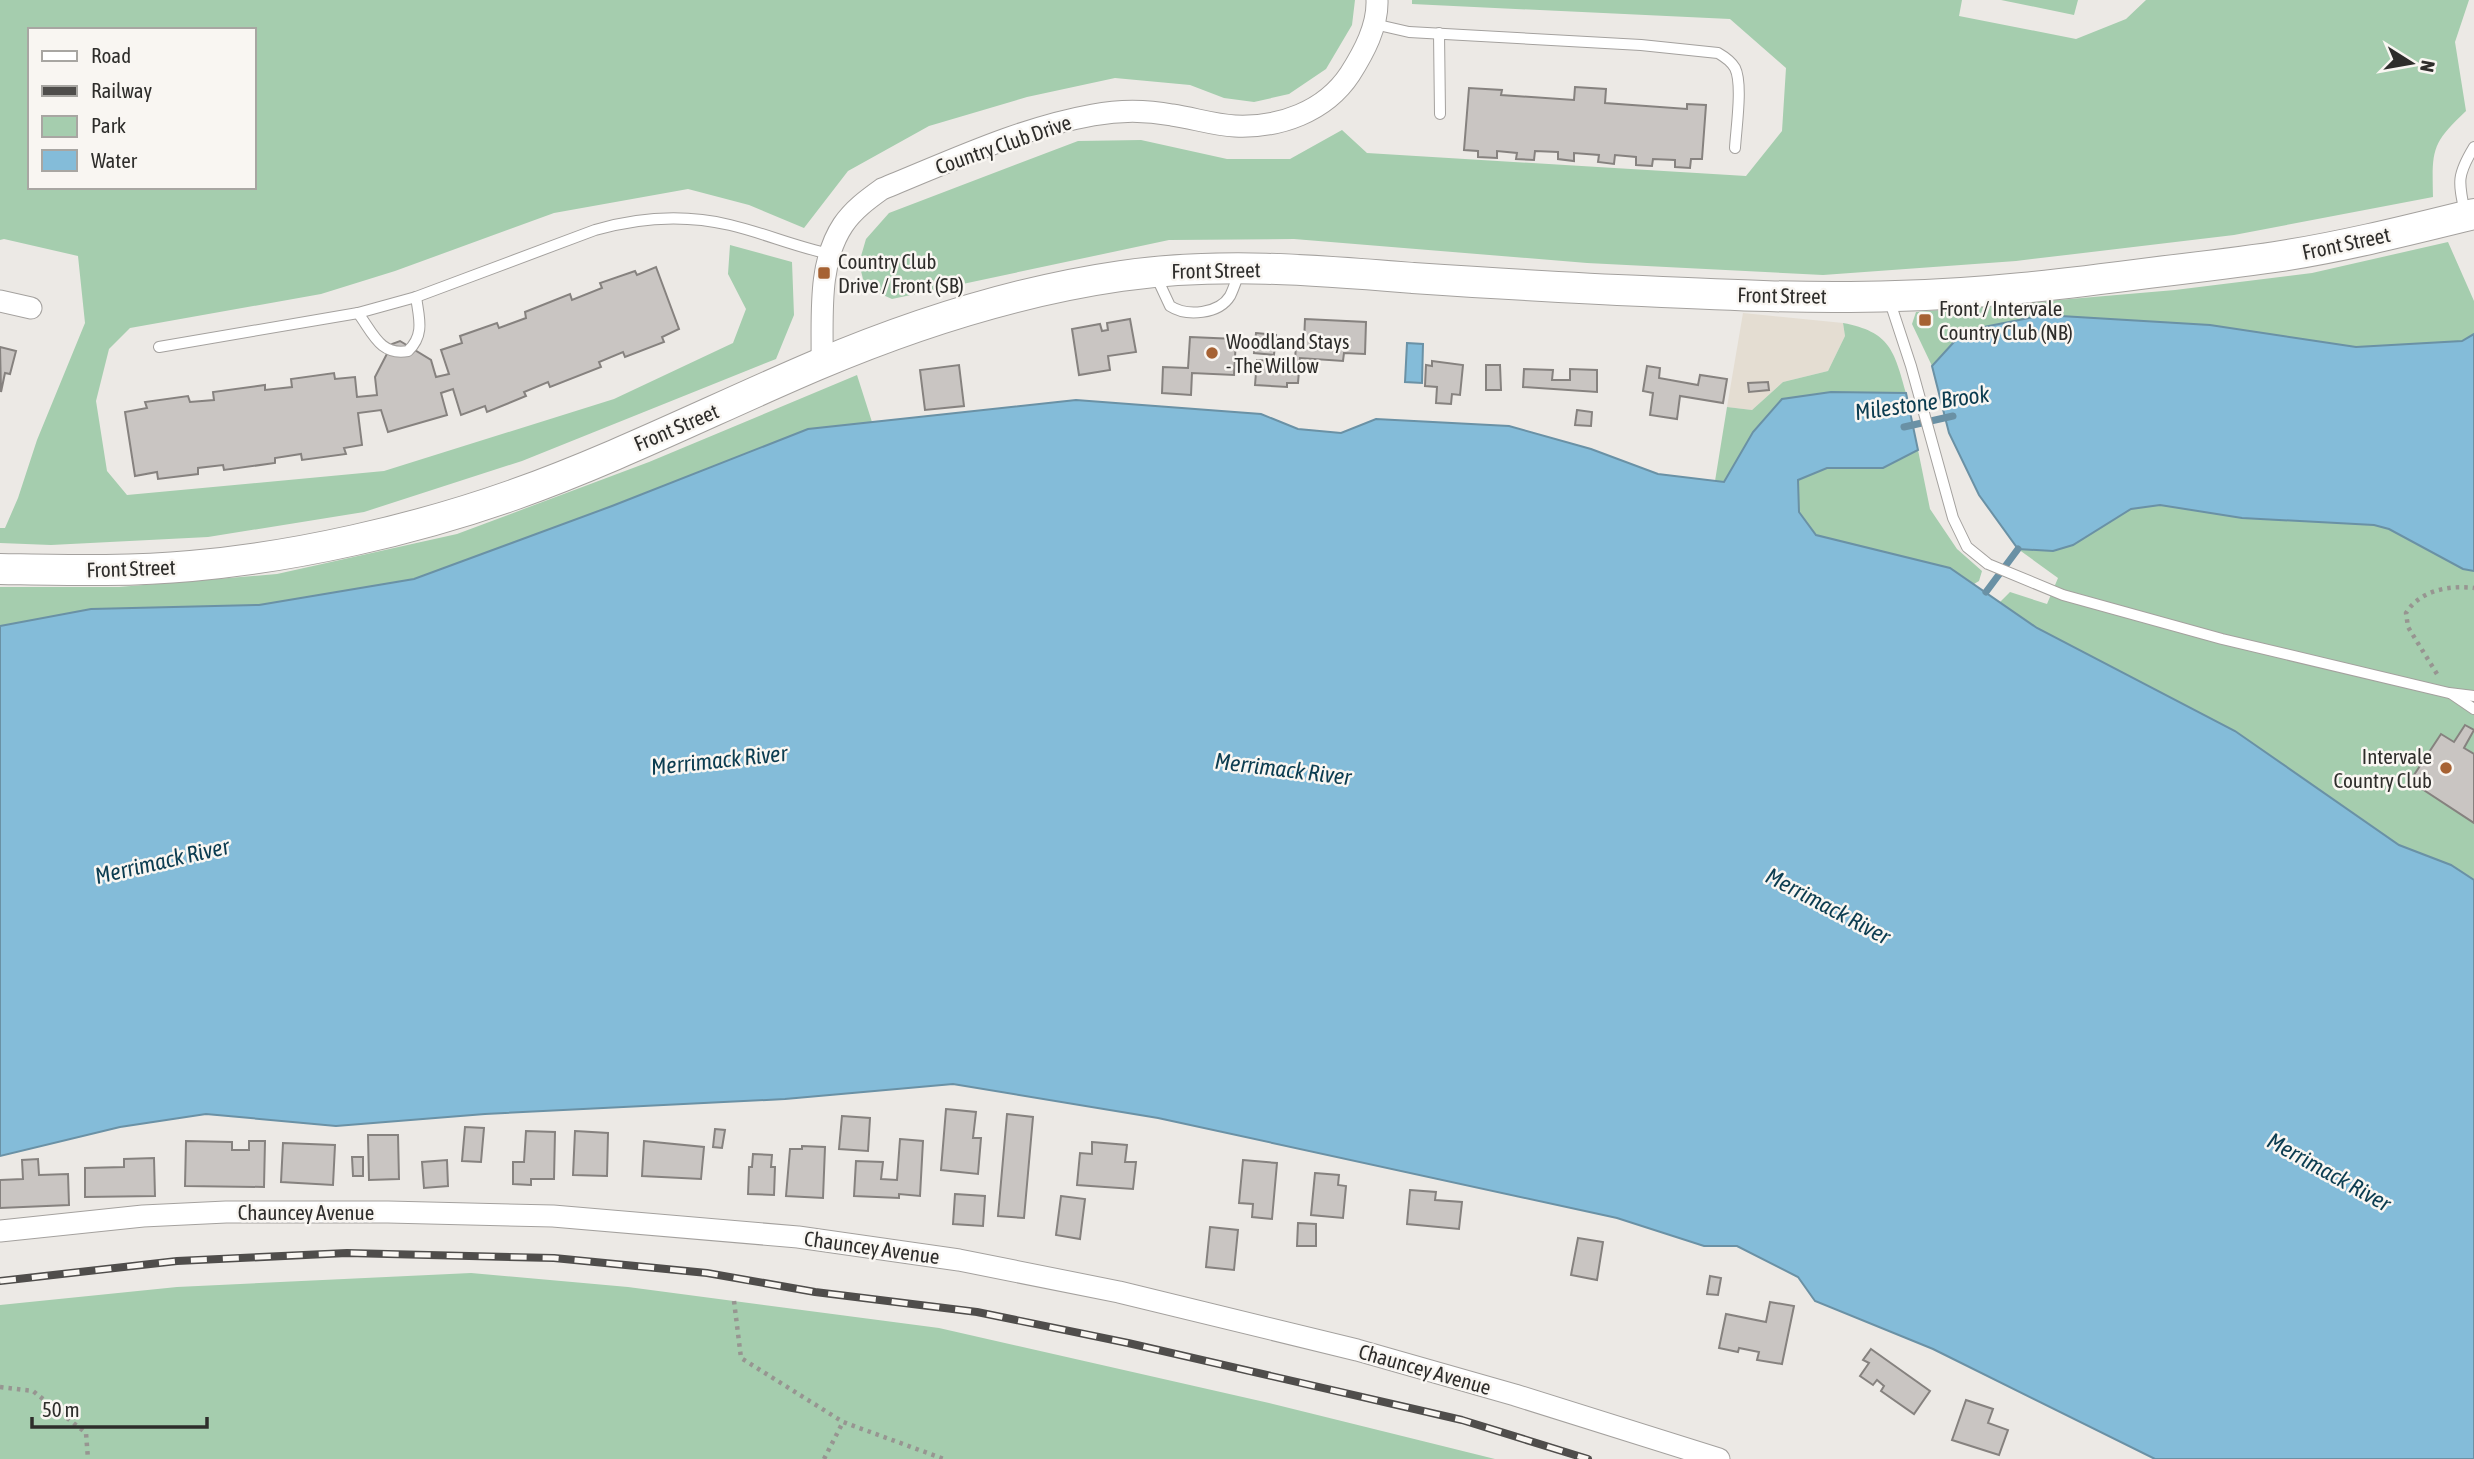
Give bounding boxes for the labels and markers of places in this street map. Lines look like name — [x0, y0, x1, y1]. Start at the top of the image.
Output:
place label: Country Club Drive / Front (SB) — [838, 249, 964, 297]
marker: Country Club Drive / Front (SB) — [816, 265, 832, 281]
place label: Front / Intervale Country Club (NB) — [1939, 296, 2073, 344]
marker: Front / Intervale Country Club (NB) — [1917, 312, 1933, 328]
place label: Woodland Stays - The Willow — [1226, 329, 1349, 377]
marker: Woodland Stays - The Willow — [1204, 345, 1220, 361]
place label: Intervale Country Club — [2333, 744, 2432, 792]
marker: Intervale Country Club — [2438, 760, 2454, 776]

